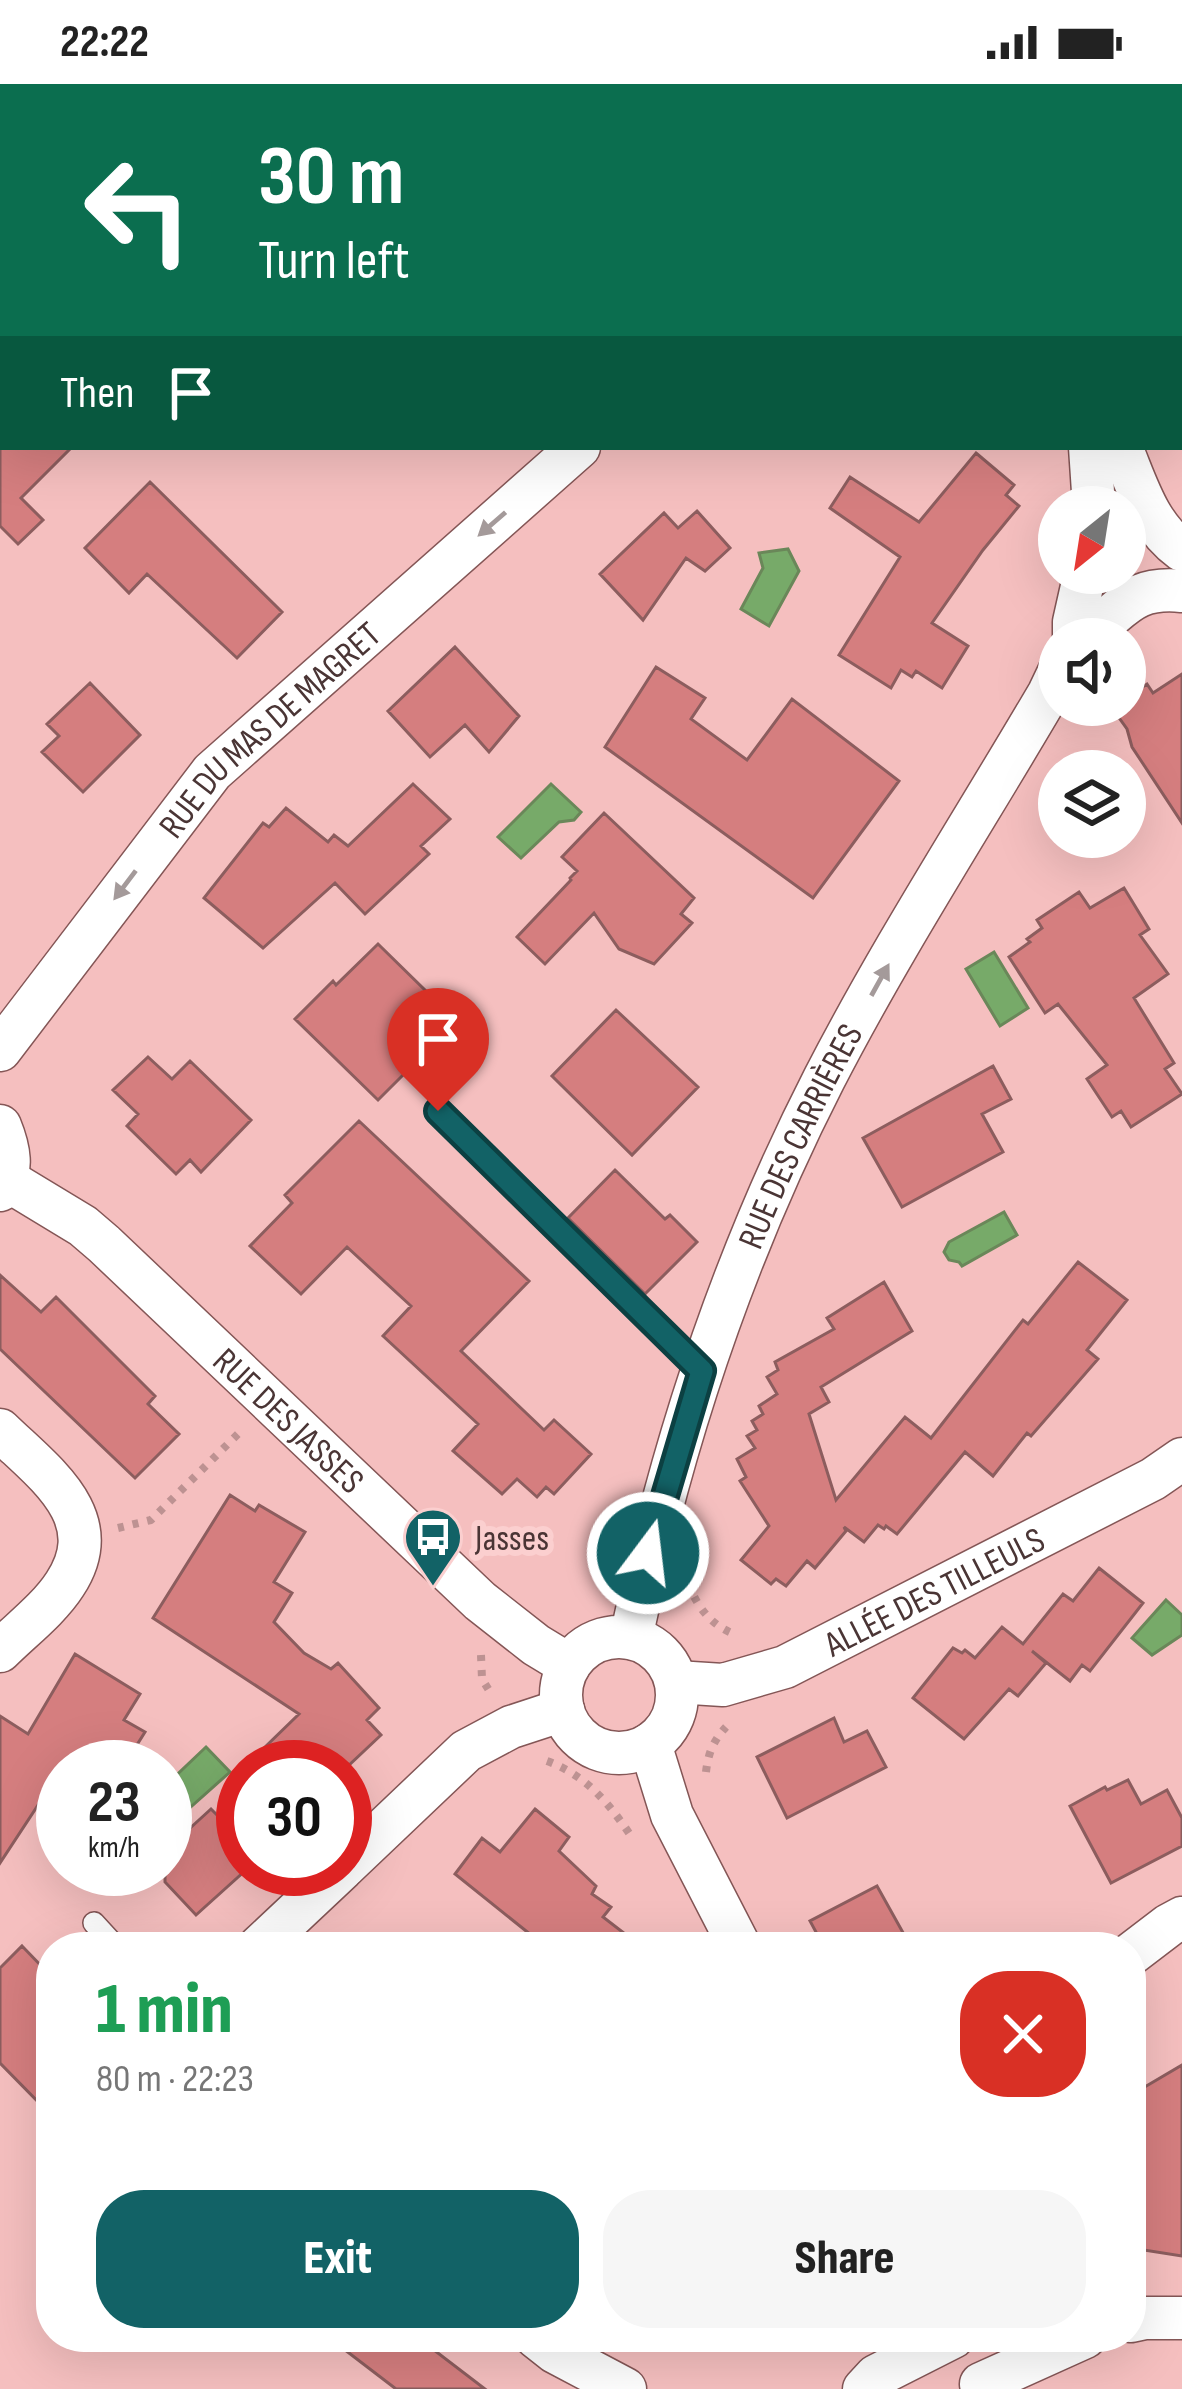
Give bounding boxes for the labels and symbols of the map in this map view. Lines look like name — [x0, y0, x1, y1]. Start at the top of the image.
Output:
north arrow — [1038, 486, 1146, 594]
one-way arrow — [477, 511, 507, 537]
street label: RUE DU MAS DE MAGRET — [151, 614, 390, 847]
one-way arrow — [114, 870, 138, 901]
one-way arrow — [868, 963, 889, 996]
pin — [387, 988, 489, 1111]
street label: RUE DES CARRIÈRES — [730, 1017, 873, 1256]
street label: RUE DES JASSES — [203, 1340, 372, 1503]
position arrow — [585, 1490, 711, 1616]
bus stop icon: Jasses — [402, 1506, 464, 1588]
place label: Jasses — [474, 1518, 549, 1561]
street label: ALLÉE DES TILLEULS — [817, 1519, 1052, 1668]
speed limit sign: 30 — [216, 1740, 372, 1896]

